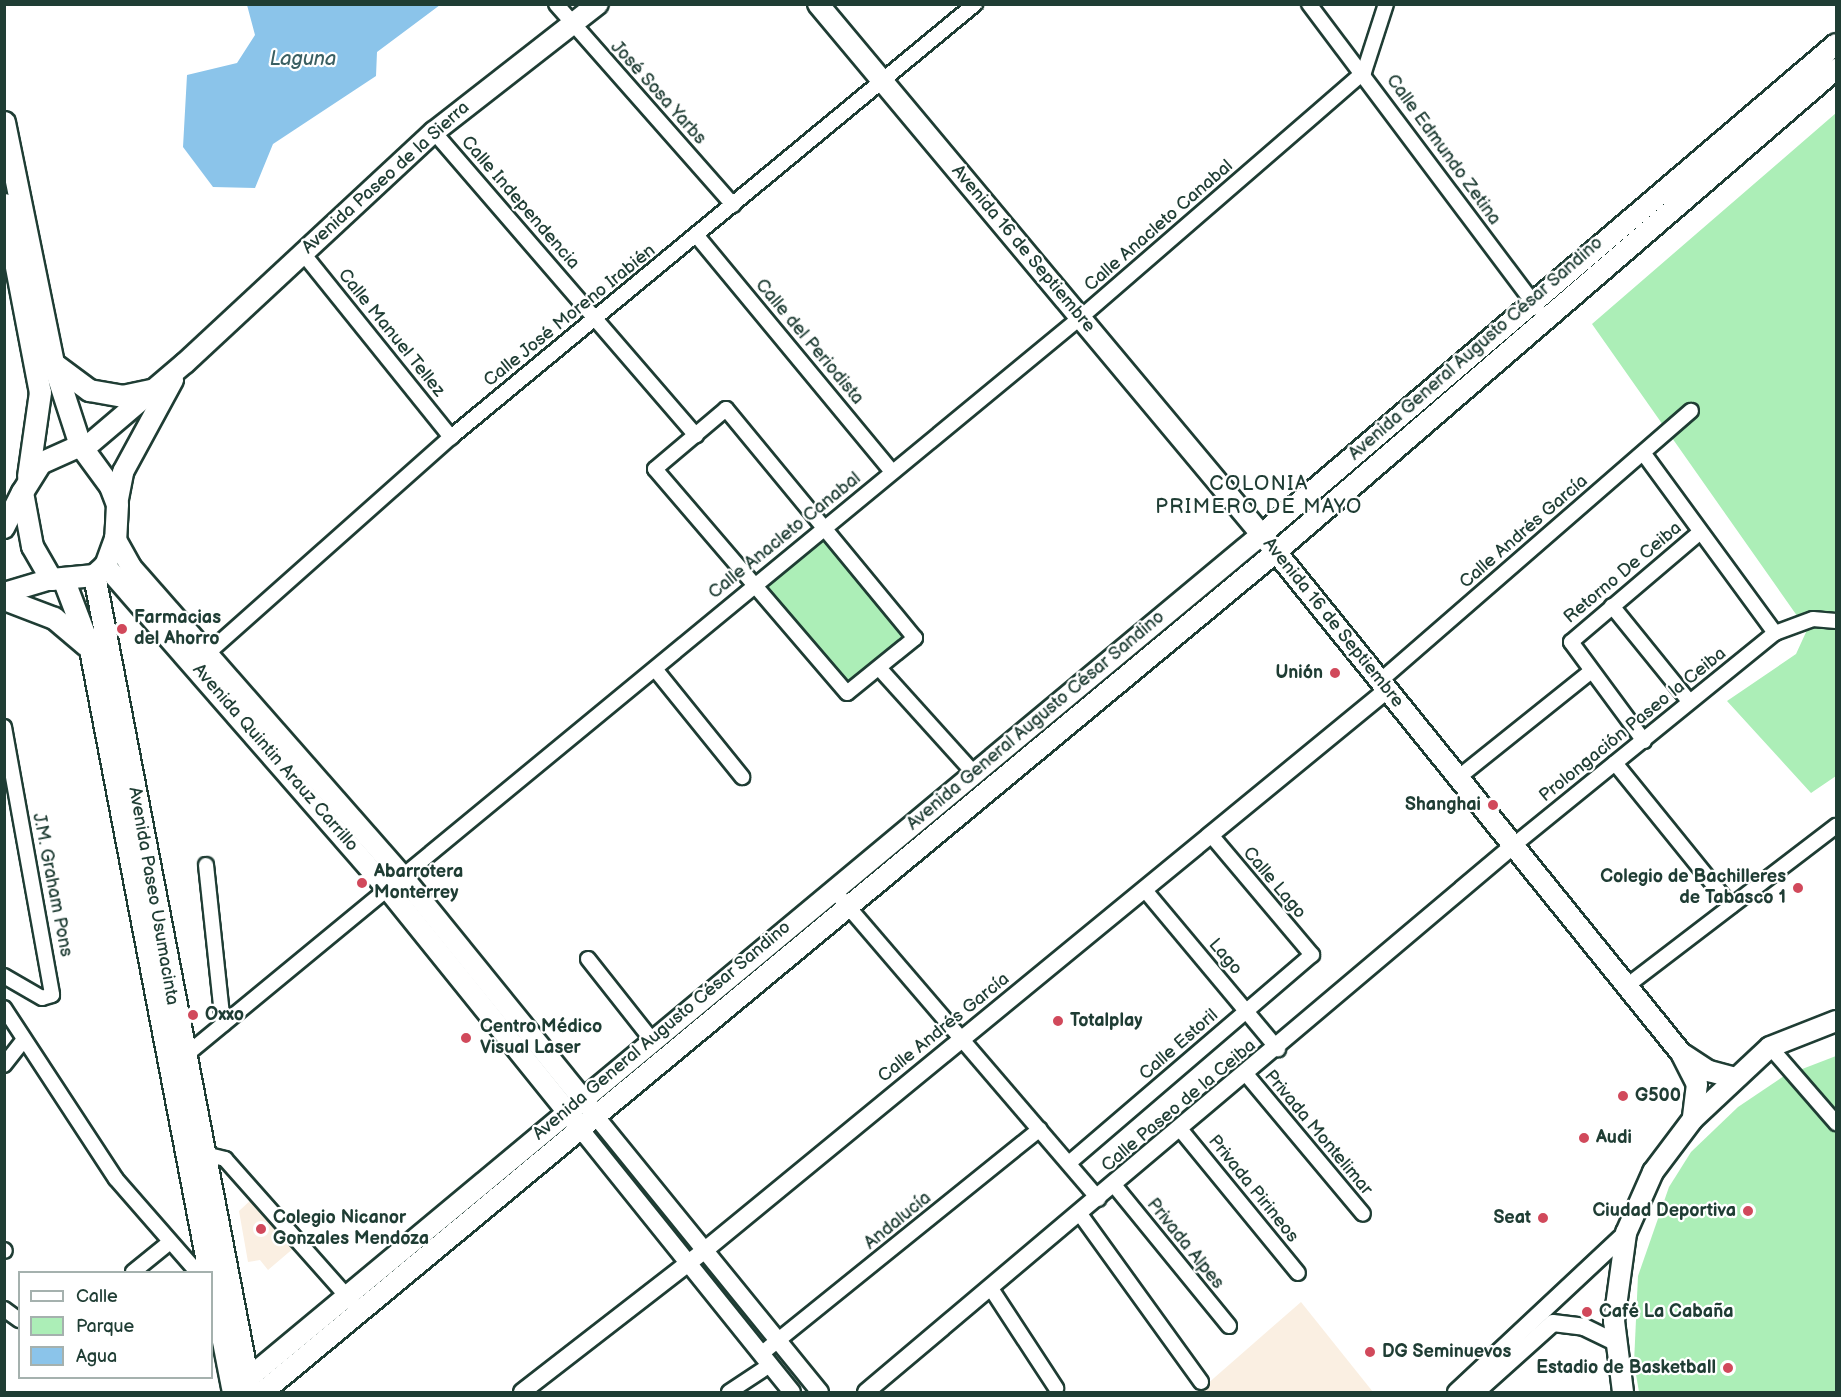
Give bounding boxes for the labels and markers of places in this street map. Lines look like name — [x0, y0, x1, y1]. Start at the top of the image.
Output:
place label: Farmacias del Ahorro — [134, 608, 221, 650]
marker: Farmacias del Ahorro — [115, 622, 129, 636]
place label: Unión — [1275, 662, 1323, 684]
marker: Unión — [1328, 666, 1342, 680]
place label: Shanghai — [1405, 794, 1481, 816]
marker: Shanghai — [1486, 798, 1500, 812]
place label: Abarrotera Monterrey — [374, 862, 463, 904]
place label: Colegio de Bachilleres de Tabasco 1 — [1600, 867, 1786, 910]
marker: Abarrotera Monterrey — [355, 876, 369, 890]
marker: Colegio de Bachilleres de Tabasco 1 — [1791, 881, 1805, 895]
place label: Oxxo — [205, 1004, 244, 1026]
marker: Oxxo — [186, 1008, 200, 1022]
place label: Totalplay — [1070, 1010, 1143, 1032]
marker: Totalplay — [1051, 1014, 1065, 1028]
place label: Centro Médico Visual Laser — [480, 1017, 602, 1060]
marker: Centro Médico Visual Laser — [457, 1029, 475, 1047]
place label: G500 — [1635, 1085, 1681, 1107]
marker: G500 — [1616, 1089, 1630, 1103]
place label: Audi — [1596, 1127, 1632, 1149]
marker: Audi — [1577, 1131, 1591, 1145]
place label: Ciudad Deportiva — [1593, 1200, 1736, 1222]
marker: Ciudad Deportiva — [1741, 1204, 1755, 1218]
place label: Seat — [1493, 1207, 1531, 1229]
place label: Colegio Nicanor Gonzales Mendoza — [273, 1208, 429, 1250]
marker: Seat — [1536, 1211, 1550, 1225]
marker: Colegio Nicanor Gonzales Mendoza — [254, 1222, 268, 1236]
place label: Café La Cabaña — [1599, 1301, 1734, 1323]
marker: Café La Cabaña — [1580, 1305, 1594, 1319]
place label: DG Seminuevos — [1382, 1341, 1511, 1363]
marker: DG Seminuevos — [1363, 1345, 1377, 1359]
place label: Estadio de Basketball — [1536, 1357, 1716, 1379]
marker: Estadio de Basketball — [1721, 1361, 1735, 1375]

